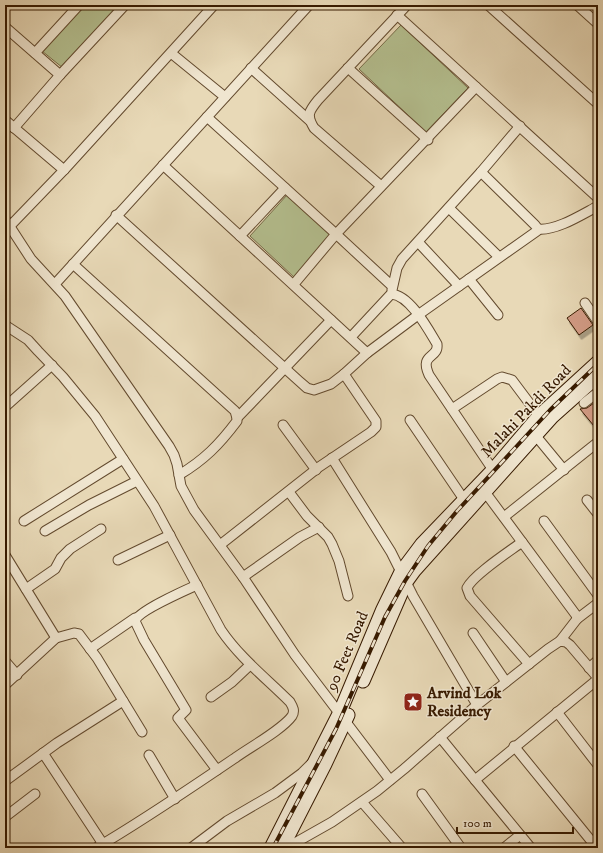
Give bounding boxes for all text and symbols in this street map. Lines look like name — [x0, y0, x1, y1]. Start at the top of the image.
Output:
street label: Malahi Pakdi Road — [477, 360, 575, 462]
street label: 90 Feet Road — [321, 608, 373, 695]
place label: Arvind Lok Residency — [426, 683, 503, 721]
place icon: Arvind Lok Residency — [402, 691, 424, 713]
scale bar — [457, 809, 573, 835]
text: 100 m — [463, 816, 492, 831]

